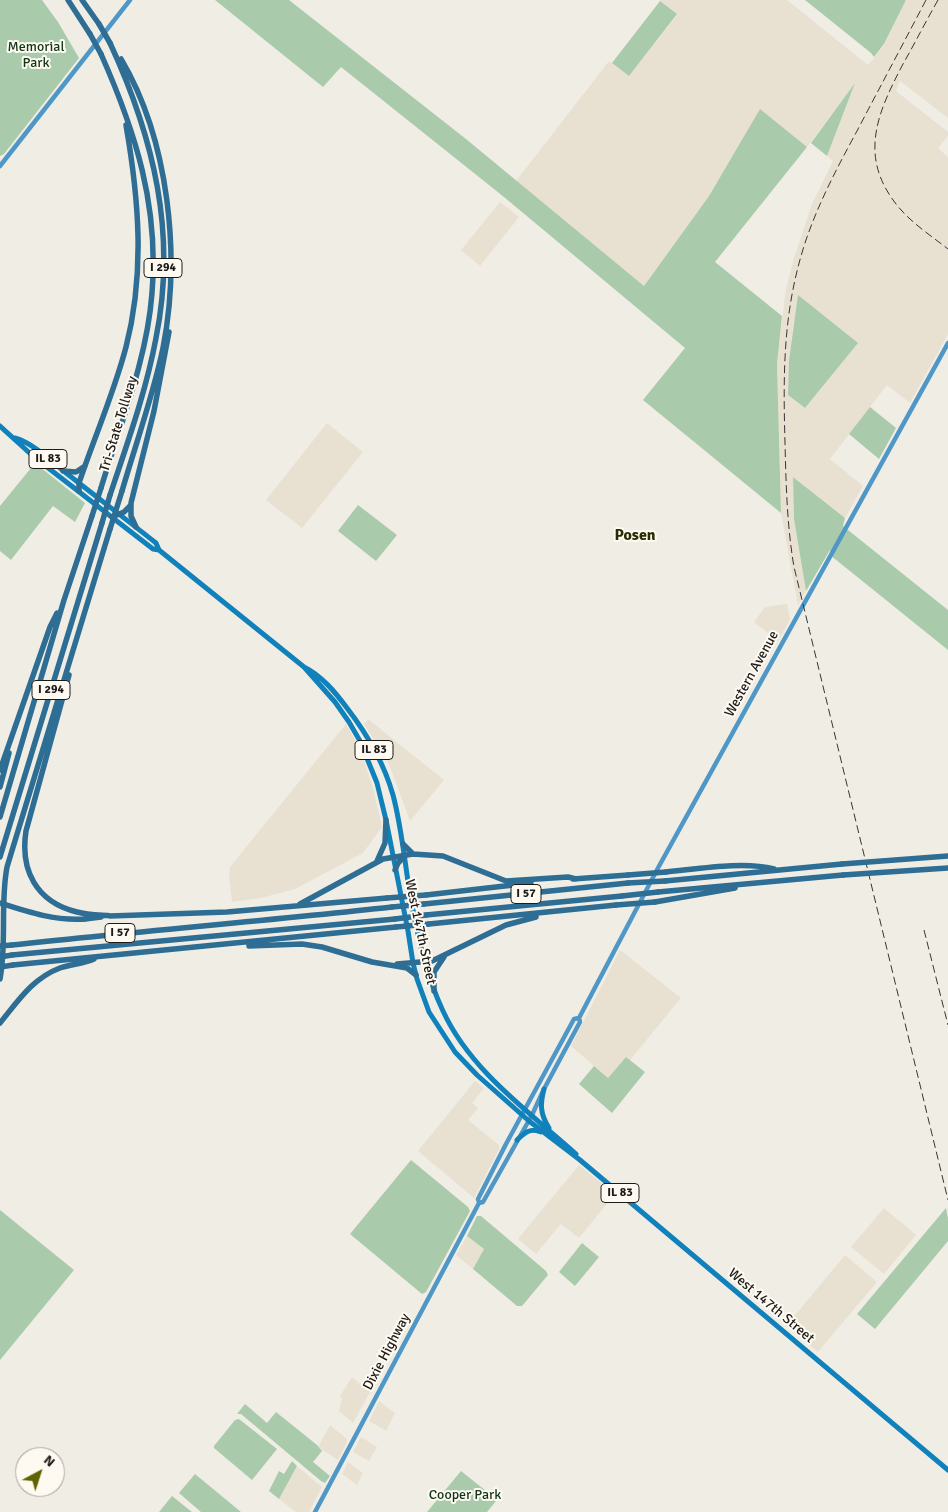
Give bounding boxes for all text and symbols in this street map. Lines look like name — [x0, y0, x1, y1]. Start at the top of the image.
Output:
park label: Memorial Park — [7, 39, 65, 72]
road number: I 294 — [144, 258, 182, 278]
street label: Tri-State Tollway — [96, 374, 142, 474]
road number: IL 83 — [29, 449, 67, 468]
district label: Posen — [614, 526, 656, 546]
street label: Western Avenue — [721, 628, 783, 720]
road number: I 294 — [32, 680, 70, 700]
road number: IL 83 — [355, 740, 393, 760]
street label: West 147th Street — [401, 878, 439, 986]
road number: I 57 — [511, 884, 541, 904]
road number: I 57 — [105, 924, 135, 942]
road number: IL 83 — [601, 1184, 639, 1202]
street label: West 147th Street — [725, 1265, 817, 1347]
street label: Dixie Highway — [360, 1311, 414, 1393]
north arrow — [15, 1447, 65, 1497]
text: N — [40, 1451, 59, 1471]
park label: Cooper Park — [429, 1487, 501, 1503]

